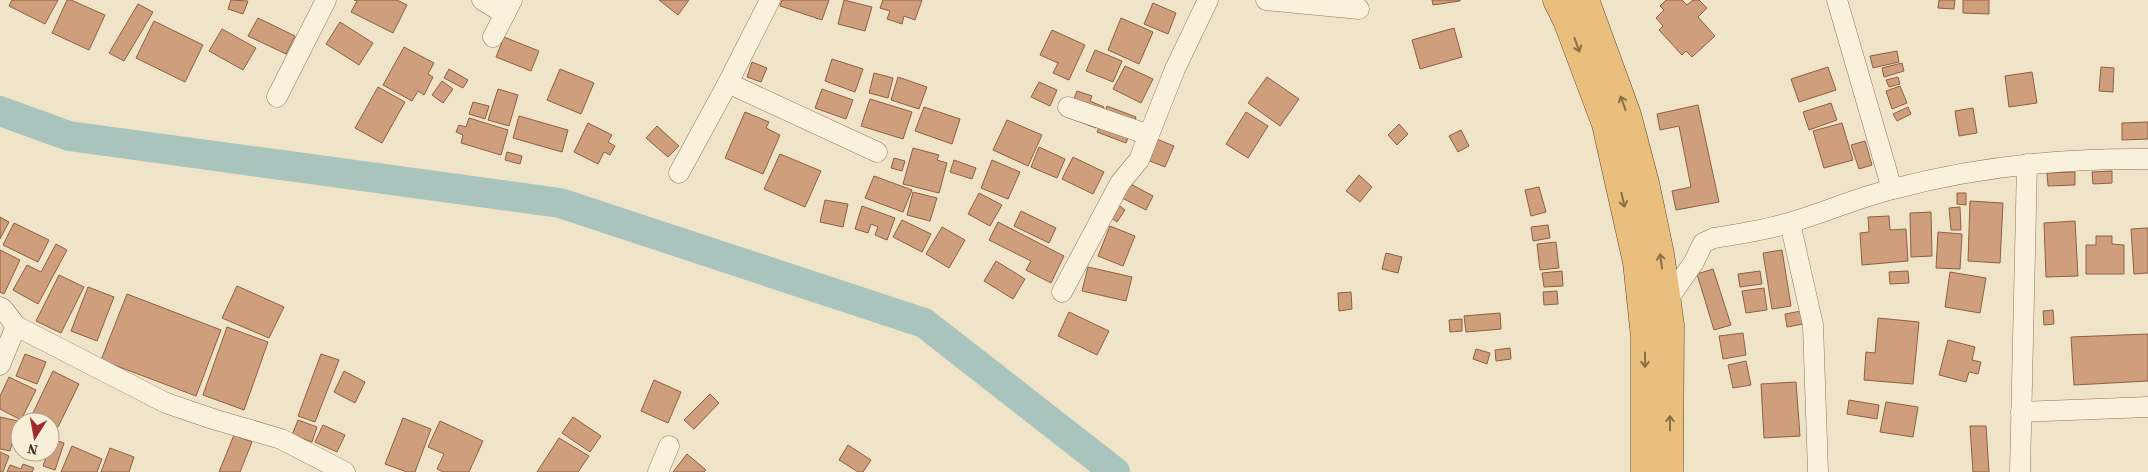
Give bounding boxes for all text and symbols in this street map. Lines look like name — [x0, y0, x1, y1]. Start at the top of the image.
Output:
one-way arrow — [1573, 36, 1582, 52]
one-way arrow — [1618, 96, 1627, 112]
one-way arrow — [1619, 191, 1628, 207]
one-way arrow — [1656, 254, 1666, 270]
one-way arrow — [1640, 352, 1650, 368]
north arrow — [10, 412, 60, 462]
one-way arrow — [1665, 416, 1675, 432]
text: N — [26, 439, 39, 461]

